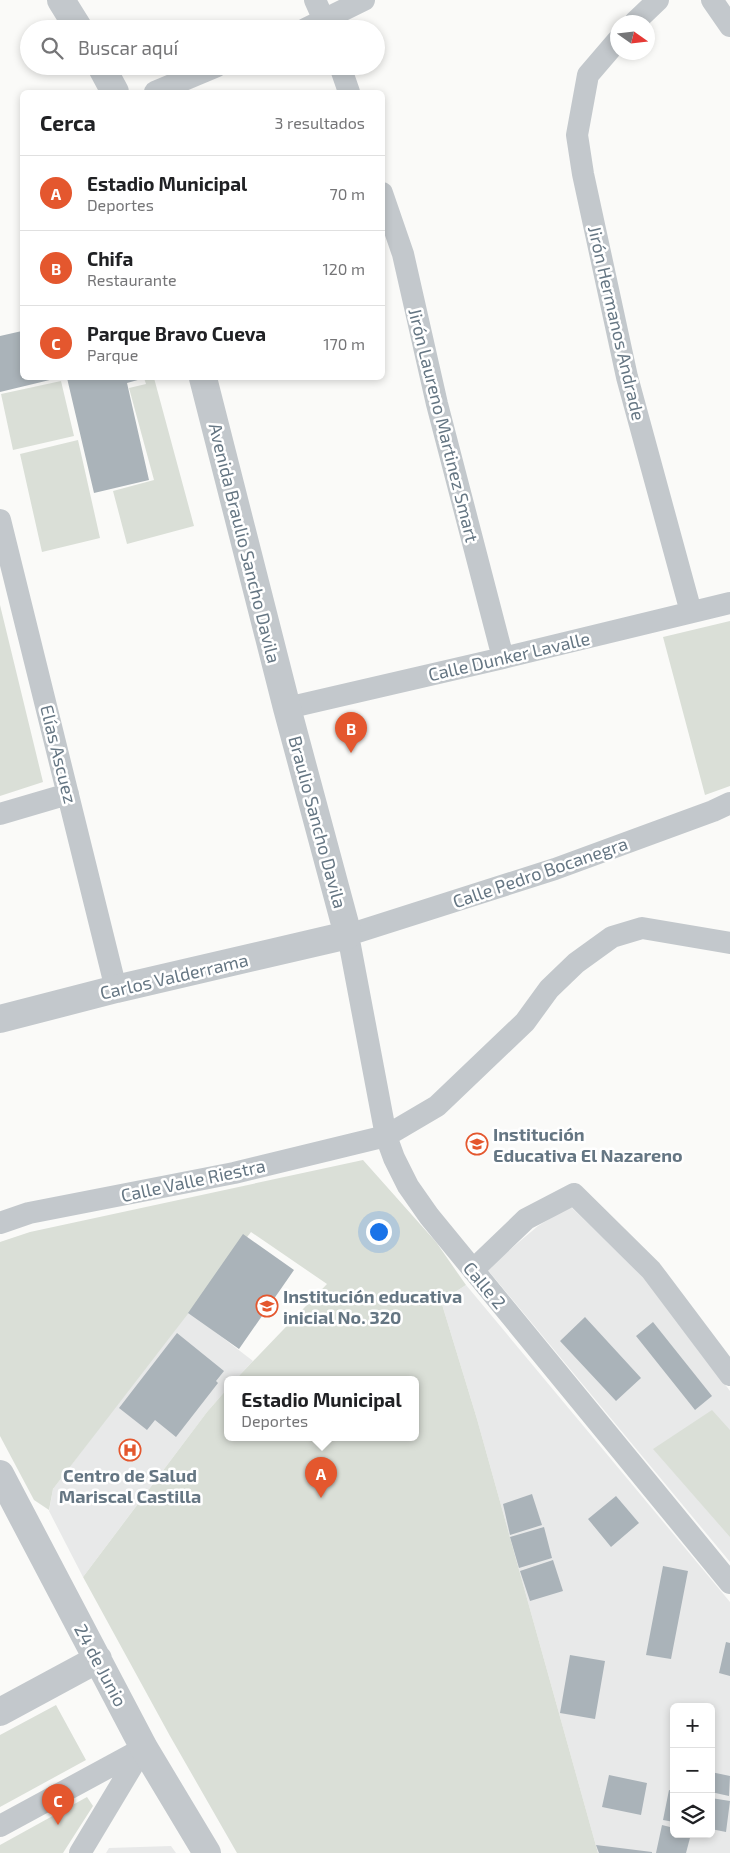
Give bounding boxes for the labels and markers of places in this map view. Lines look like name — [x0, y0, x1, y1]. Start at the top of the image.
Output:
pin: B — [335, 712, 367, 753]
place label: Institución Educativa El Nazareno — [493, 1123, 683, 1166]
school or university icon: Institución Educativa El Nazareno — [465, 1132, 489, 1156]
place label: Institución educativa inicial No. 320 — [283, 1285, 462, 1328]
school or university icon: Institución educativa inicial No. 320 — [255, 1294, 279, 1318]
hospital icon: Centro de Salud Mariscal Castilla — [118, 1438, 142, 1462]
pin: A — [305, 1457, 337, 1498]
place label: Centro de Salud Mariscal Castilla — [59, 1464, 201, 1507]
pin: C — [42, 1784, 74, 1825]

